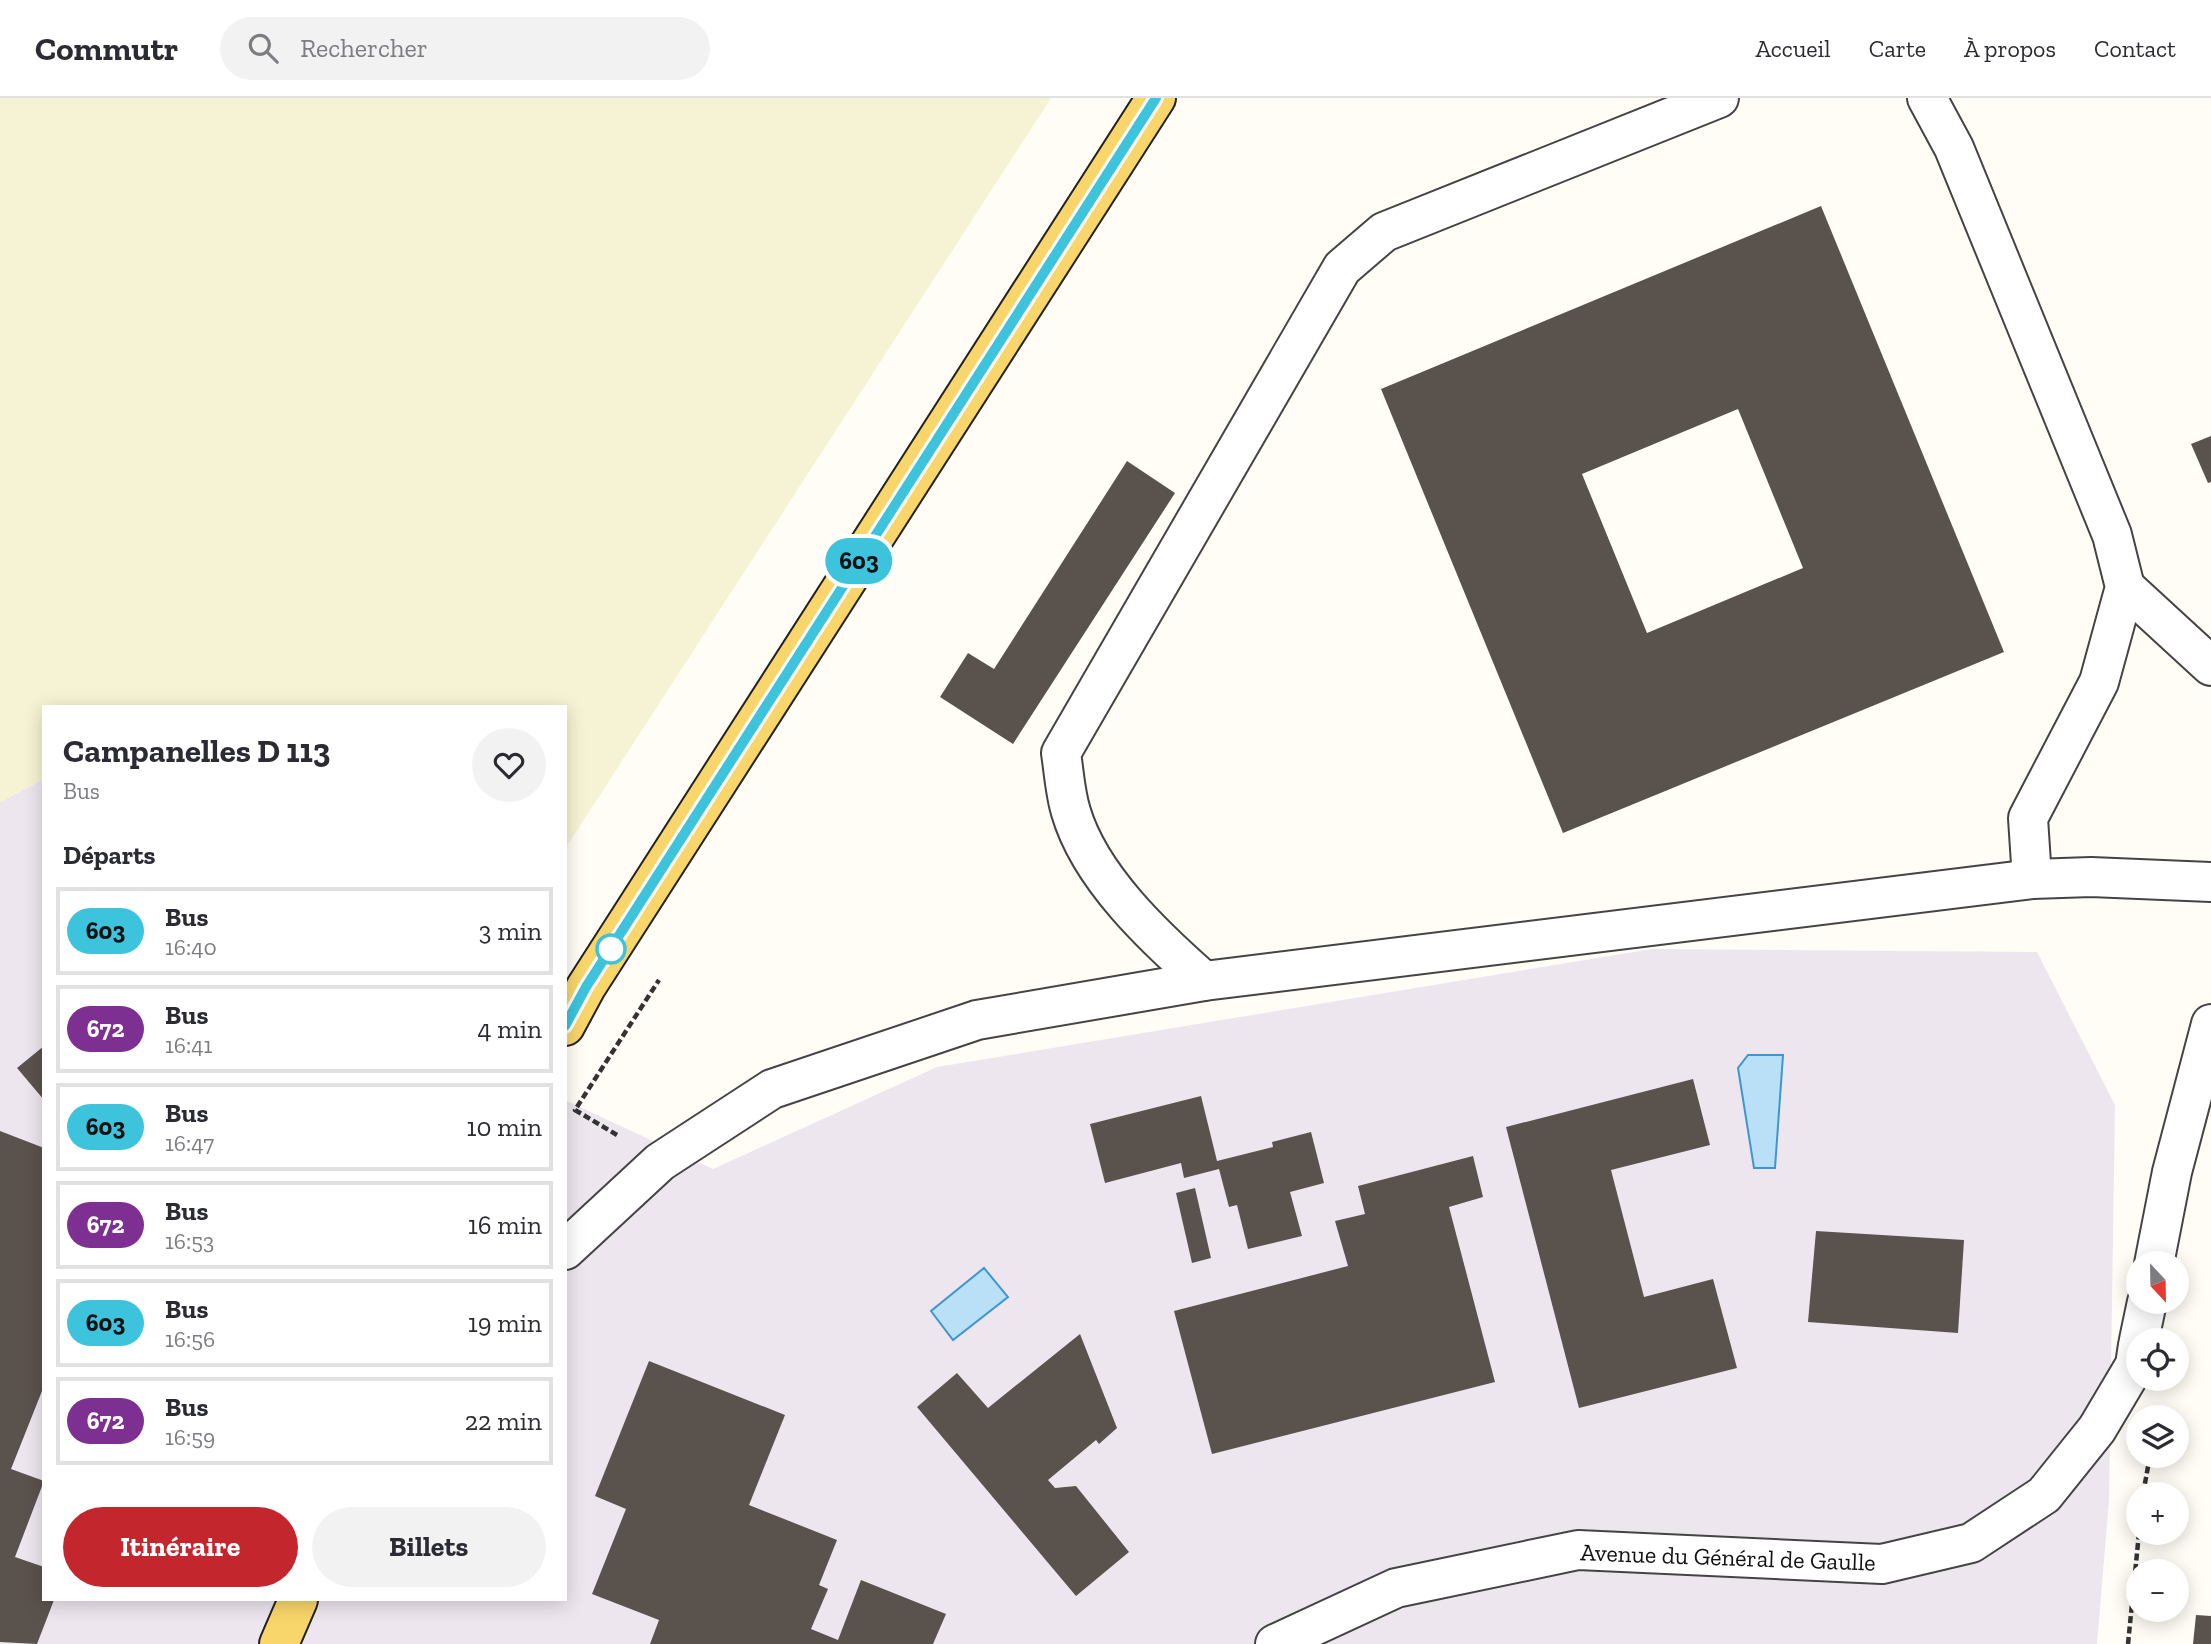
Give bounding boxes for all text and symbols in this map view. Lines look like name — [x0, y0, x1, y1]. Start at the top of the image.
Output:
search box — [220, 17, 710, 80]
text: Commutr — [35, 29, 178, 68]
icon: search — [244, 29, 282, 67]
text: Rechercher — [300, 32, 428, 64]
text: Accueil — [1755, 34, 1831, 63]
text: Carte — [1869, 34, 1926, 63]
text: À propos — [1964, 34, 2056, 63]
text: Contact — [2094, 34, 2176, 63]
line badge: 603 — [819, 538, 899, 584]
text: 603 — [839, 546, 879, 575]
button: heart — [472, 728, 546, 802]
text: Campanelles D 113 — [63, 731, 330, 770]
text: Bus — [63, 777, 100, 805]
text: Départs — [63, 839, 155, 871]
text: Bus — [165, 901, 208, 933]
text: 3 min — [479, 915, 542, 947]
text: 603 — [86, 916, 125, 945]
text: 16:40 — [165, 933, 217, 961]
unlabelled marker — [596, 934, 626, 964]
text: Bus — [165, 999, 208, 1031]
text: 4 min — [477, 1013, 542, 1045]
text: 672 — [87, 1014, 124, 1043]
text: 16:41 — [165, 1031, 212, 1059]
text: Bus — [165, 1097, 208, 1129]
text: 10 min — [466, 1111, 542, 1143]
text: 603 — [86, 1112, 125, 1141]
text: 16:47 — [165, 1129, 214, 1157]
text: Bus — [165, 1195, 208, 1227]
text: 16 min — [468, 1209, 542, 1241]
text: 672 — [87, 1210, 124, 1239]
text: 16:53 — [165, 1227, 214, 1255]
north arrow — [2126, 1251, 2189, 1314]
map controls — [2126, 1251, 2189, 1622]
text: Bus — [165, 1293, 208, 1325]
text: 19 min — [468, 1307, 542, 1339]
text: 603 — [86, 1308, 125, 1337]
text: 16:56 — [165, 1325, 215, 1353]
button: locate — [2126, 1328, 2189, 1391]
text: Bus — [165, 1391, 208, 1423]
text: 22 min — [465, 1405, 542, 1437]
button: layers — [2126, 1405, 2189, 1468]
text: 672 — [87, 1406, 124, 1435]
text: 16:59 — [165, 1423, 215, 1451]
button: + — [2126, 1482, 2189, 1545]
button: Itinéraire — [63, 1507, 298, 1587]
button: Billets — [312, 1507, 546, 1587]
street label: Avenue du Général de Gaulle — [1580, 1537, 1876, 1577]
button: − — [2126, 1559, 2189, 1622]

